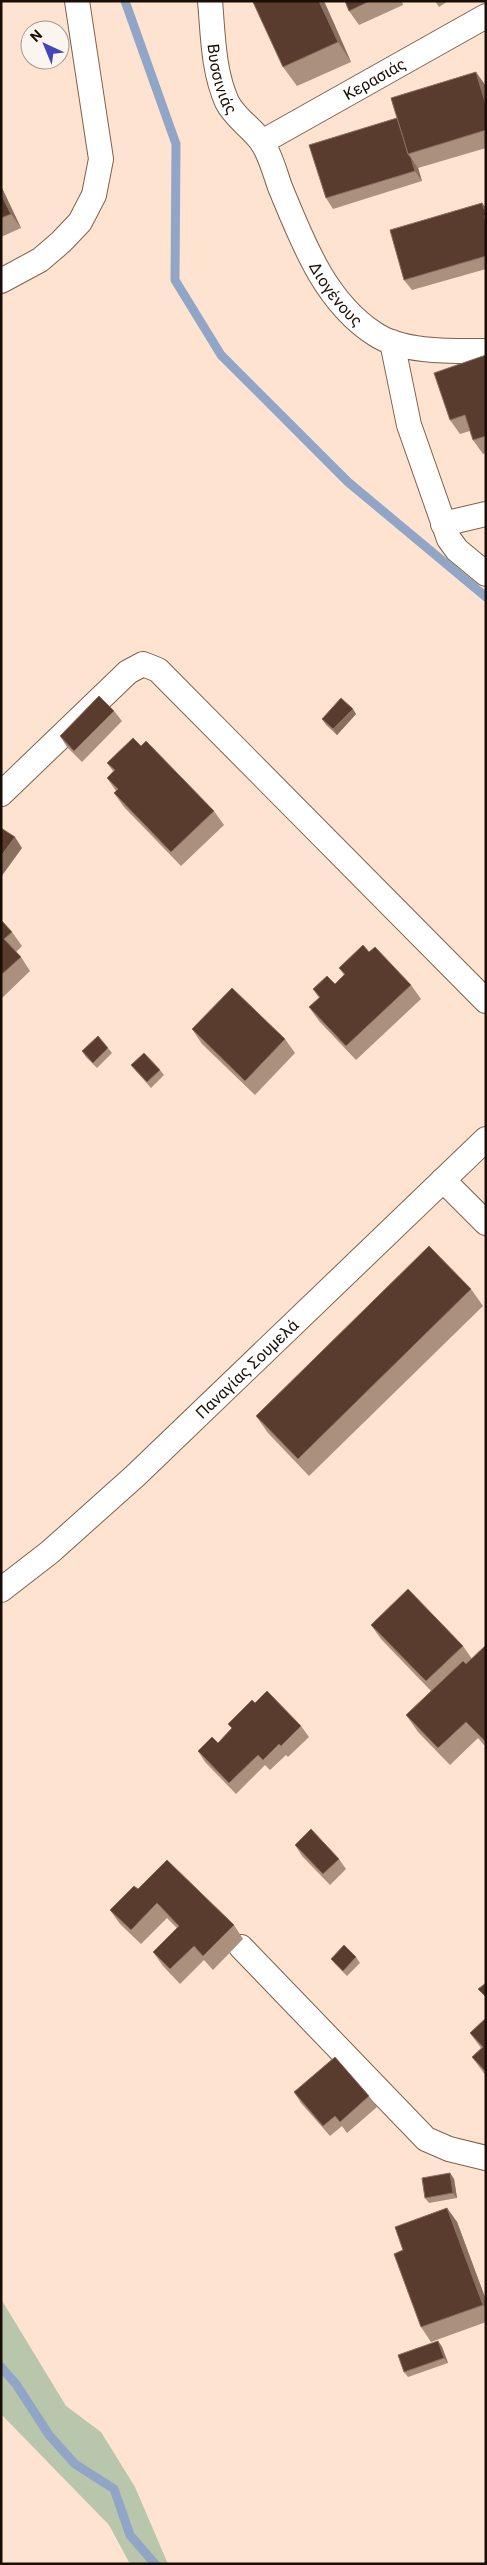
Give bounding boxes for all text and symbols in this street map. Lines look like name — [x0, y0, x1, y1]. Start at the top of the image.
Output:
north arrow — [20, 20, 70, 70]
text: N — [27, 26, 45, 45]
street label: Βυσσινιάς — [203, 43, 241, 118]
street label: Κερασιάς — [340, 54, 409, 104]
street label: Διογένους — [305, 258, 366, 330]
street label: Παναγίας Σουμελά — [192, 1316, 302, 1423]

